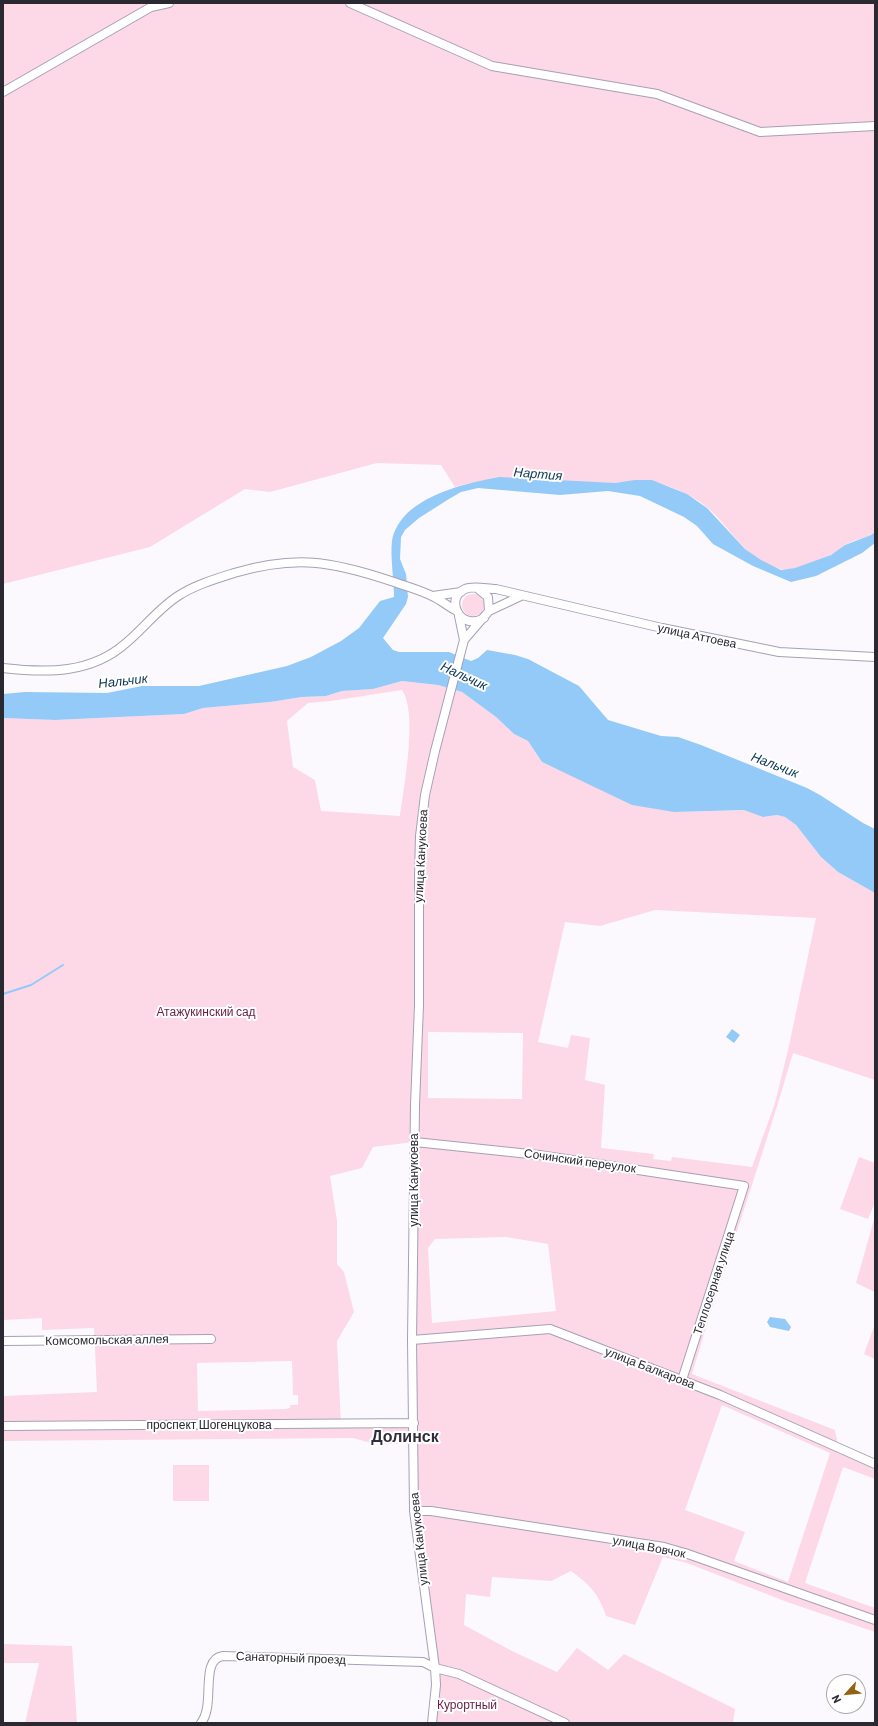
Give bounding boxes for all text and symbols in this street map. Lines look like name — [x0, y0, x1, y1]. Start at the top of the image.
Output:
water label: Нартия — [513, 464, 563, 484]
street label: улица Аттоева — [656, 621, 738, 651]
water label: Нальчик — [438, 658, 490, 694]
water label: Нальчик — [98, 671, 148, 691]
water label: Нальчик — [749, 749, 801, 781]
street label: улица Канукоева — [411, 809, 431, 903]
park label: Атажукинский сад — [156, 1005, 256, 1019]
street label: улица Канукоева — [407, 1133, 421, 1227]
street label: Сочинский переулок — [523, 1146, 637, 1176]
street label: Теплосерная улица — [690, 1229, 738, 1337]
street label: Комсомольская аллея — [45, 1332, 169, 1348]
street label: улица Балкарова — [603, 1344, 697, 1392]
street label: проспект Шогенцукова — [146, 1418, 272, 1432]
district label: Долинск — [371, 1427, 439, 1447]
street label: улица Канукоева — [407, 1492, 431, 1586]
street label: улица Вовчок — [611, 1533, 687, 1561]
street label: Санаторный проезд — [236, 1649, 346, 1667]
north arrow — [826, 1674, 866, 1714]
text: N — [828, 1693, 843, 1705]
park label: Курортный — [437, 1698, 497, 1712]

